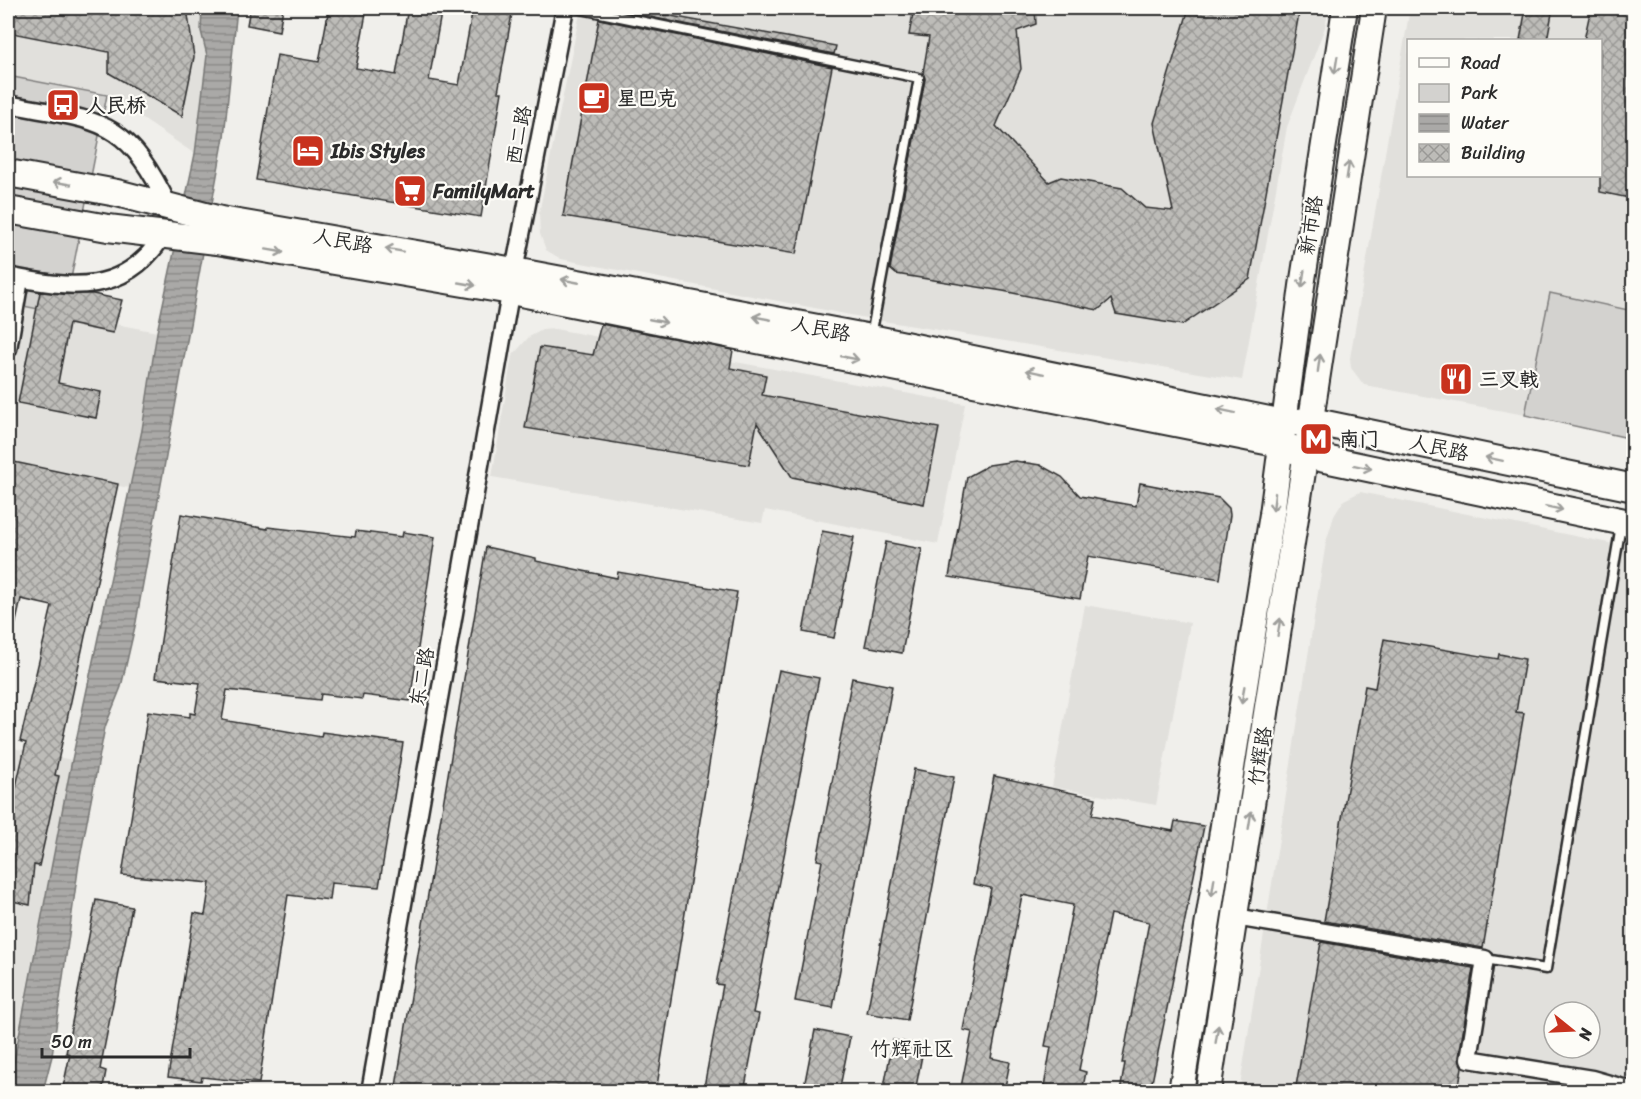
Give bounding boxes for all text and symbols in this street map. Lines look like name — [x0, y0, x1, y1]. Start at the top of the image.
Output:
legend — [1407, 39, 1602, 177]
text: Road — [1461, 47, 1501, 79]
one-way arrow — [1331, 55, 1342, 75]
text: Park — [1461, 77, 1498, 109]
cafe icon: 星巴克 — [576, 80, 612, 116]
place label: 星巴克 — [617, 81, 677, 116]
bus stop icon: 人民桥 — [45, 87, 81, 123]
place label: 人民桥 — [86, 88, 146, 123]
street label: 西二路 — [496, 101, 542, 168]
text: Water — [1461, 107, 1510, 139]
hotel icon: Ibis Styles — [290, 133, 326, 169]
place label: Ibis Styles — [330, 134, 426, 169]
text: Building — [1461, 137, 1525, 169]
one-way arrow — [1343, 161, 1354, 181]
supermarket icon: FamilyMart — [392, 173, 428, 209]
place label: FamilyMart — [432, 174, 535, 209]
one-way arrow — [53, 177, 73, 188]
street label: 新市路 — [1289, 192, 1333, 257]
street label: 人民路 — [310, 219, 377, 264]
one-way arrow — [385, 244, 405, 255]
one-way arrow — [264, 246, 284, 257]
one-way arrow — [1297, 268, 1308, 288]
one-way arrow — [561, 275, 580, 286]
one-way arrow — [457, 279, 476, 290]
street label: 人民路 — [788, 306, 855, 352]
one-way arrow — [752, 312, 772, 323]
one-way arrow — [648, 316, 668, 327]
one-way arrow — [839, 353, 859, 364]
one-way arrow — [1313, 354, 1324, 373]
restaurant icon: 三叉戟 — [1438, 361, 1474, 397]
place label: 三叉戟 — [1479, 362, 1539, 397]
one-way arrow — [1026, 366, 1046, 377]
one-way arrow — [1217, 405, 1237, 416]
metro station icon: 南门 — [1298, 421, 1334, 457]
place label: 南门 — [1339, 422, 1379, 457]
street label: 人民路 — [1406, 425, 1473, 472]
one-way arrow — [1485, 453, 1504, 464]
one-way arrow — [1353, 462, 1372, 473]
one-way arrow — [1268, 491, 1279, 511]
one-way arrow — [1544, 502, 1563, 514]
one-way arrow — [1274, 618, 1285, 638]
street label: 东二路 — [400, 643, 445, 710]
one-way arrow — [1238, 684, 1249, 704]
street label: 竹辉路 — [1238, 723, 1282, 788]
one-way arrow — [1244, 811, 1255, 831]
one-way arrow — [1207, 877, 1218, 896]
north arrow — [1542, 1000, 1602, 1060]
scale bar — [42, 1021, 190, 1059]
one-way arrow — [1212, 1024, 1223, 1044]
text: N — [1570, 1024, 1602, 1045]
text: 50 m — [51, 1026, 92, 1058]
district label: 竹辉社区 — [870, 1030, 954, 1068]

